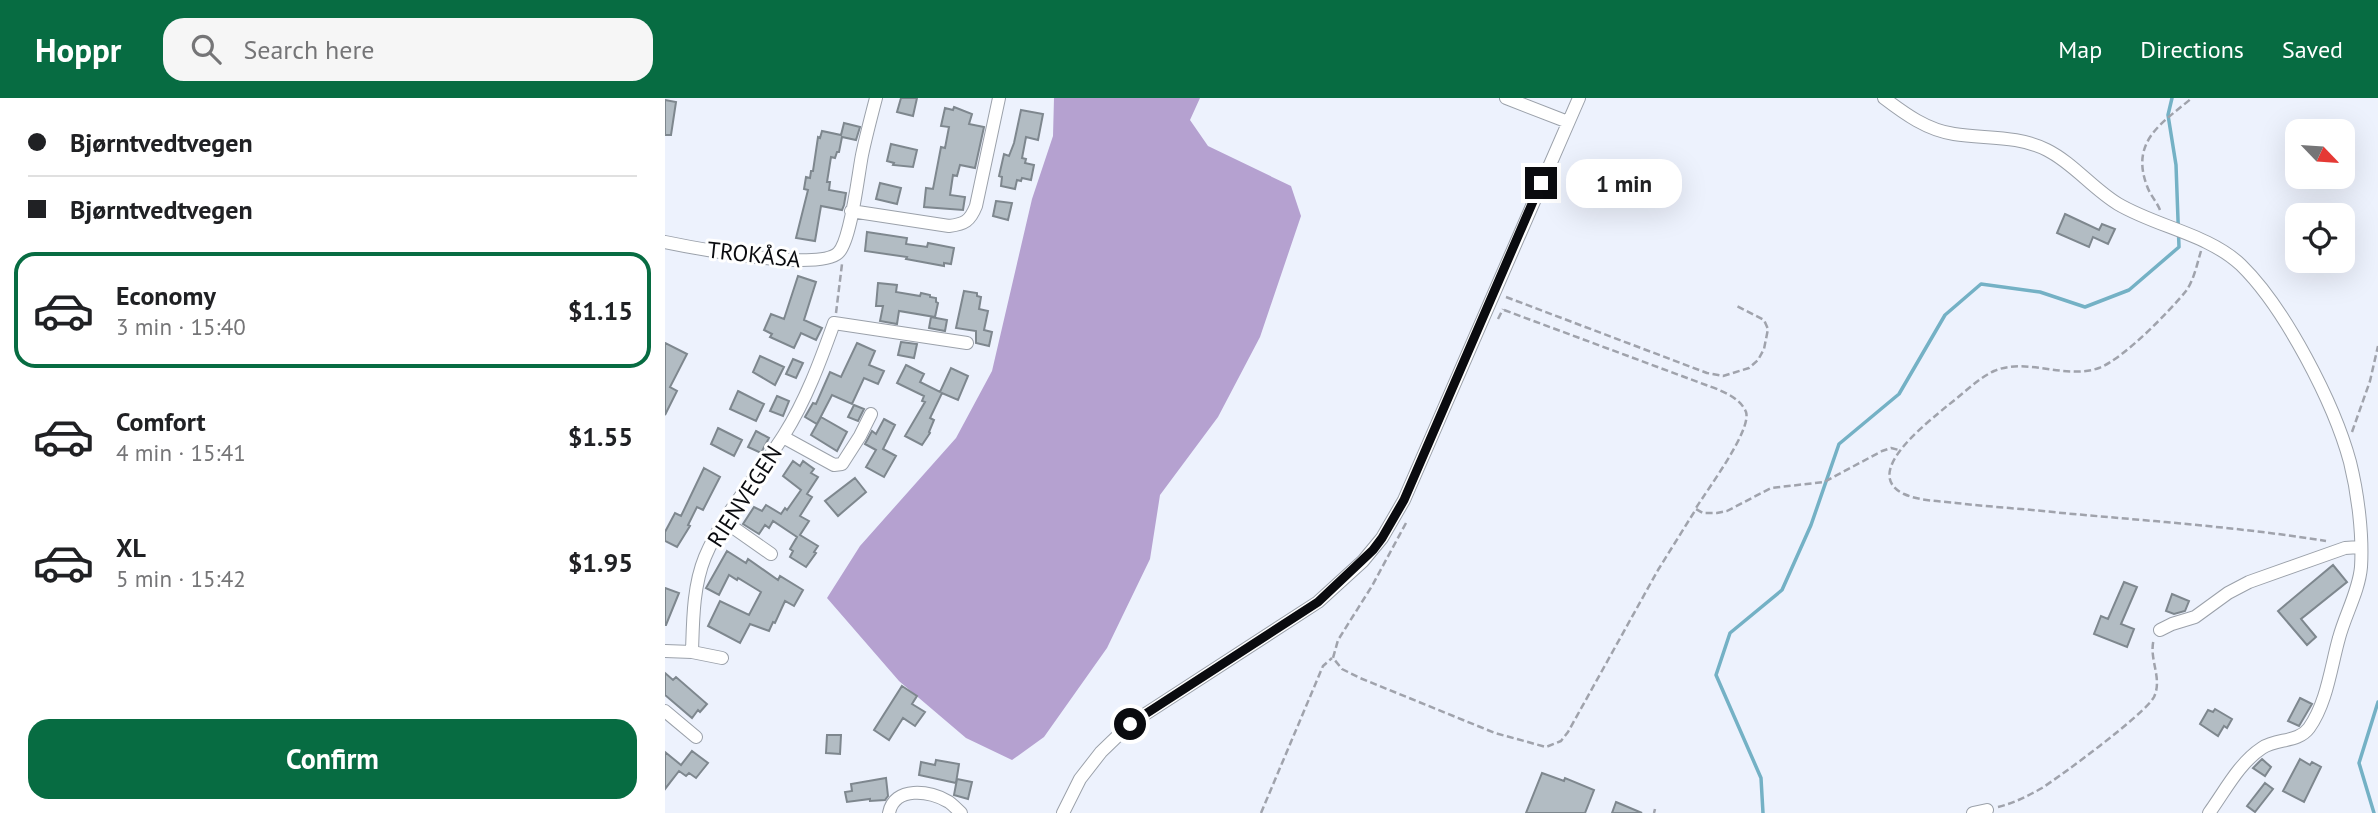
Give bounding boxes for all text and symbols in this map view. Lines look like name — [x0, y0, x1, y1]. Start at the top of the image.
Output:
search box — [163, 18, 653, 81]
text: Hoppr — [35, 28, 121, 71]
icon: search — [187, 30, 225, 68]
text: Search here — [243, 33, 375, 66]
text: Map — [2058, 34, 2102, 65]
text: Directions — [2140, 34, 2244, 65]
text: Saved — [2282, 34, 2343, 65]
north arrow — [2285, 119, 2355, 189]
map controls — [2285, 119, 2355, 273]
text: Bjørntvedtvegen — [70, 126, 253, 159]
callout: 1 min — [1565, 158, 1681, 208]
route end — [1525, 167, 1557, 199]
text: 1 min — [1596, 169, 1652, 198]
text: Bjørntvedtvegen — [70, 193, 253, 226]
button: locate — [2285, 203, 2355, 273]
street label: TROKÅSA — [706, 235, 803, 273]
icon: car — [32, 279, 95, 342]
text: Economy — [116, 279, 216, 312]
text: $1.15 — [568, 294, 633, 327]
text: 3 min · 15:40 — [116, 312, 246, 341]
icon: car — [32, 405, 95, 468]
text: Comfort — [116, 405, 206, 438]
text: $1.55 — [568, 420, 633, 453]
text: 4 min · 15:41 — [116, 438, 246, 467]
street label: RIENVEGEN — [700, 440, 788, 552]
icon: car — [32, 531, 95, 594]
text: XL — [116, 531, 146, 564]
text: $1.95 — [568, 546, 633, 579]
text: 5 min · 15:42 — [116, 564, 246, 593]
route start — [1114, 708, 1146, 740]
button: Confirm — [28, 719, 637, 799]

